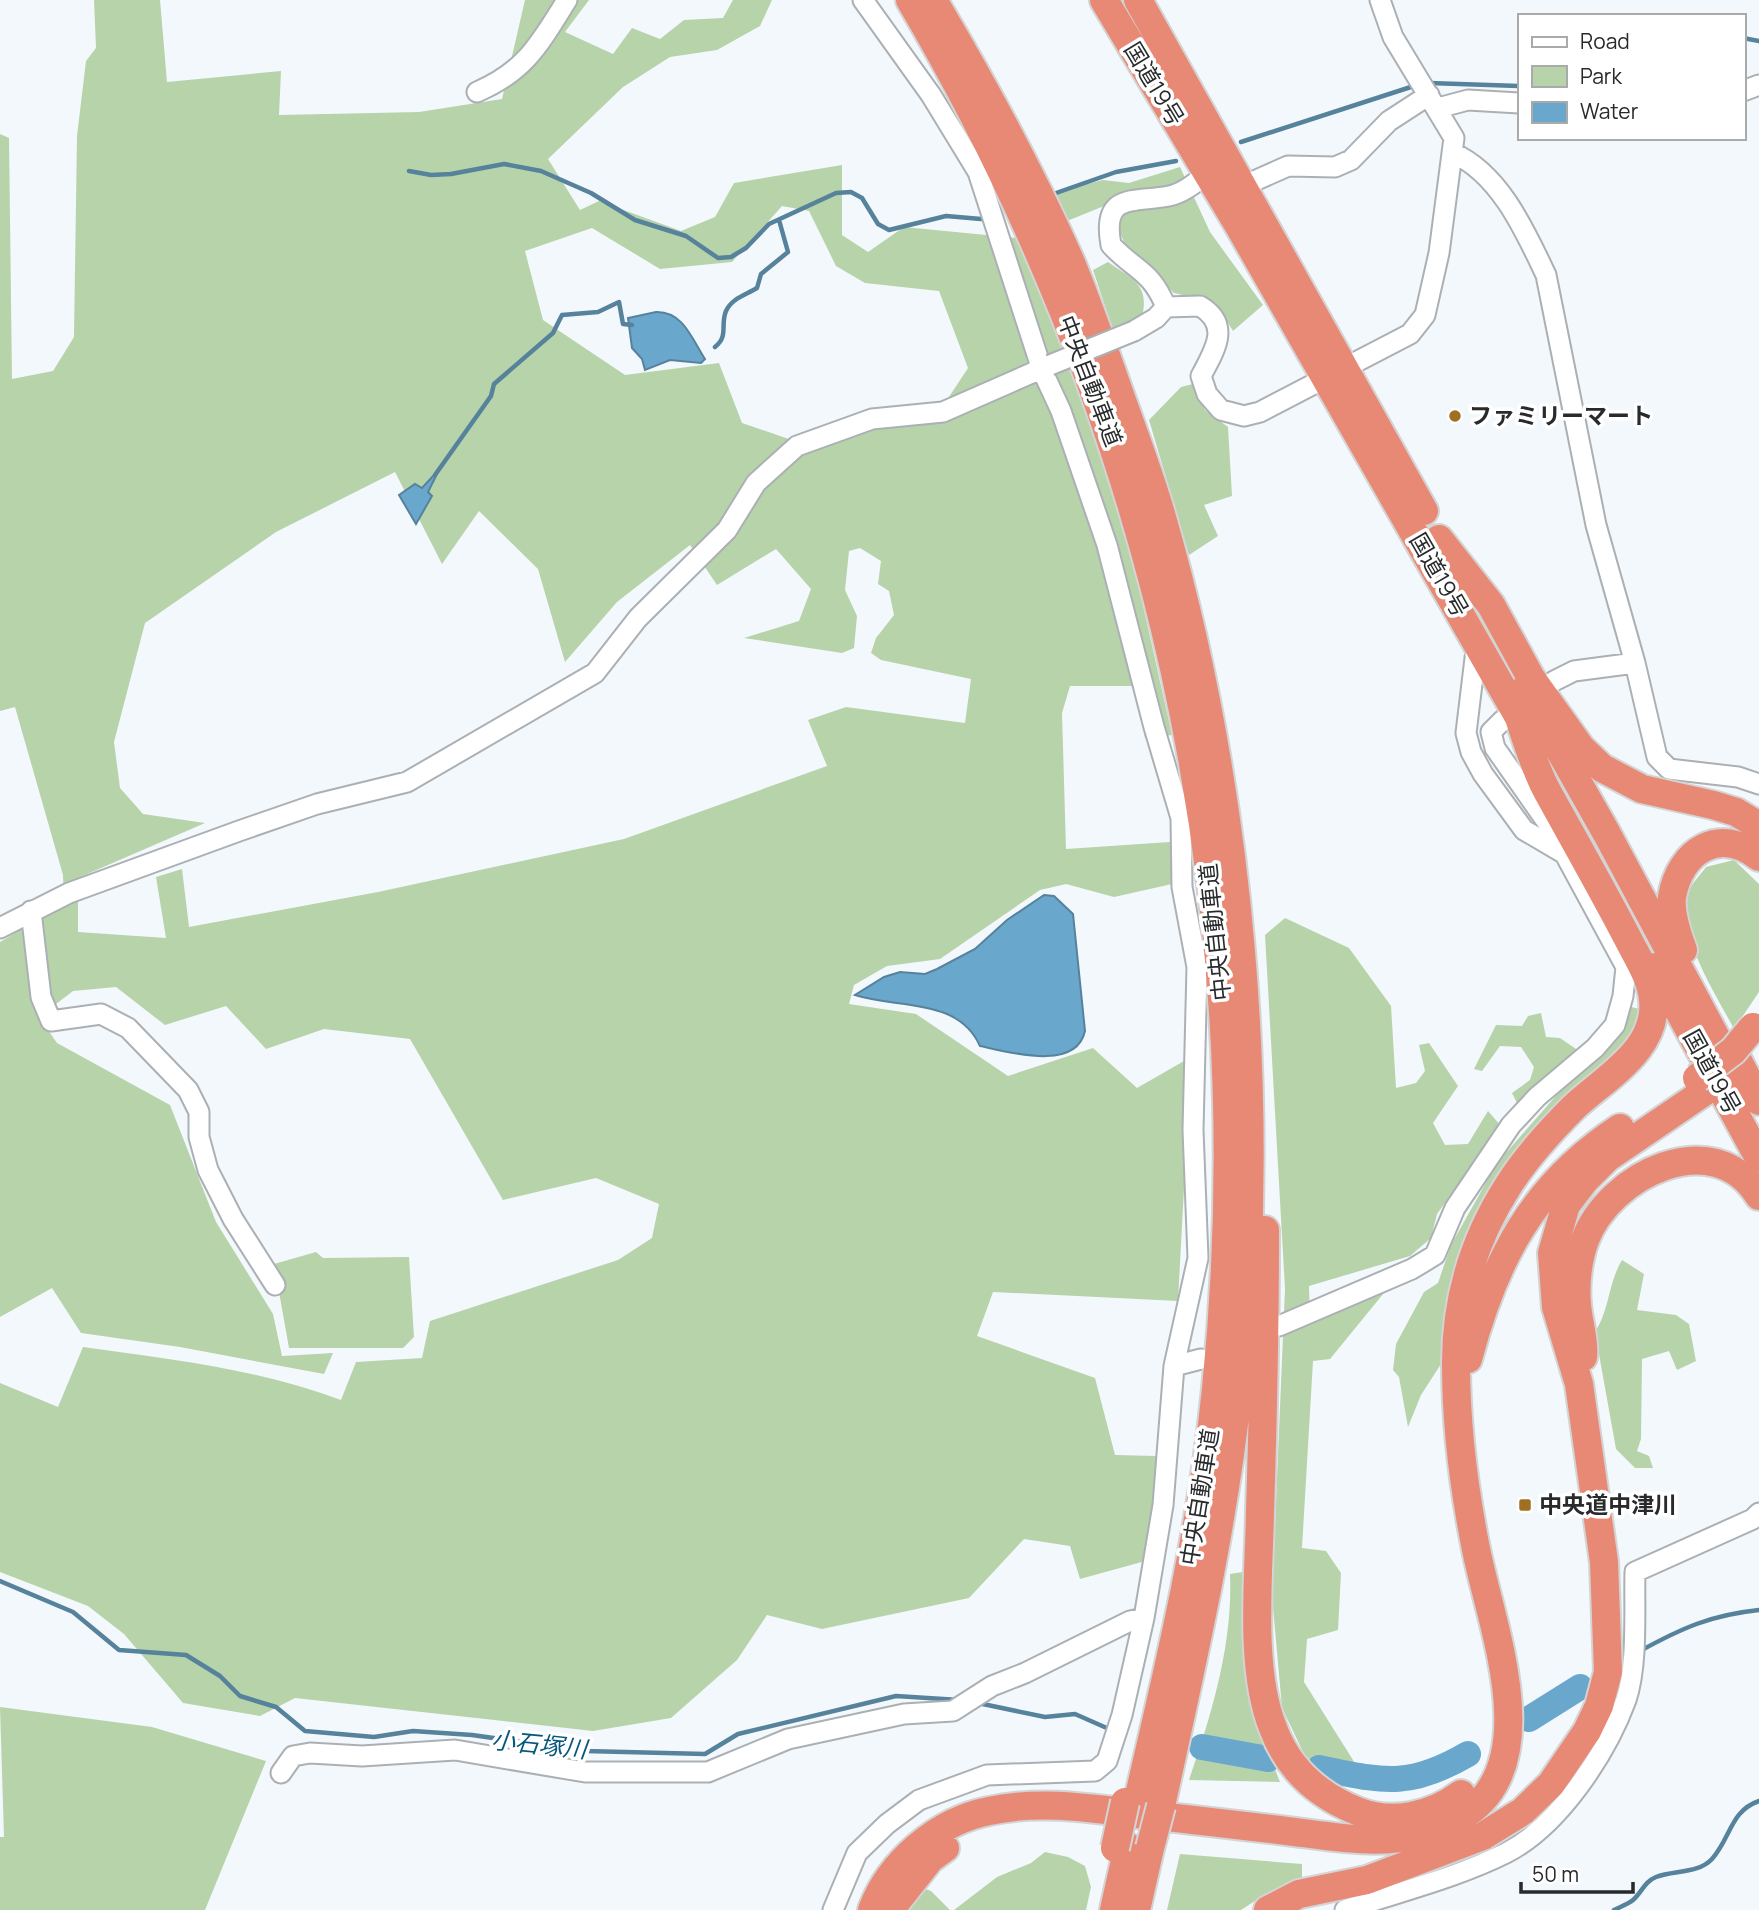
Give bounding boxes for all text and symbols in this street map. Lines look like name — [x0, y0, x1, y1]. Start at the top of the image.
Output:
legend — [1518, 14, 1745, 140]
text: Road — [1580, 27, 1630, 55]
street label: 国道19号 — [1117, 36, 1192, 131]
text: Park — [1580, 62, 1622, 90]
text: Water — [1580, 97, 1639, 125]
street label: 中央自動車道 — [1051, 310, 1131, 451]
place label: ファミリーマート — [1469, 399, 1653, 431]
marker: ファミリーマート — [1447, 408, 1463, 424]
street label: 国道19号 — [1403, 527, 1477, 622]
street label: 中央自動車道 — [1191, 862, 1237, 1002]
street label: 国道19号 — [1677, 1023, 1749, 1120]
street label: 中央自動車道 — [1172, 1426, 1226, 1567]
place label: 中央道中津川 — [1539, 1488, 1677, 1520]
marker: 中央道中津川 — [1517, 1497, 1533, 1513]
water label: 小石塚川 — [490, 1722, 592, 1765]
scale bar — [1521, 1850, 1633, 1894]
text: 50 m — [1532, 1860, 1579, 1888]

